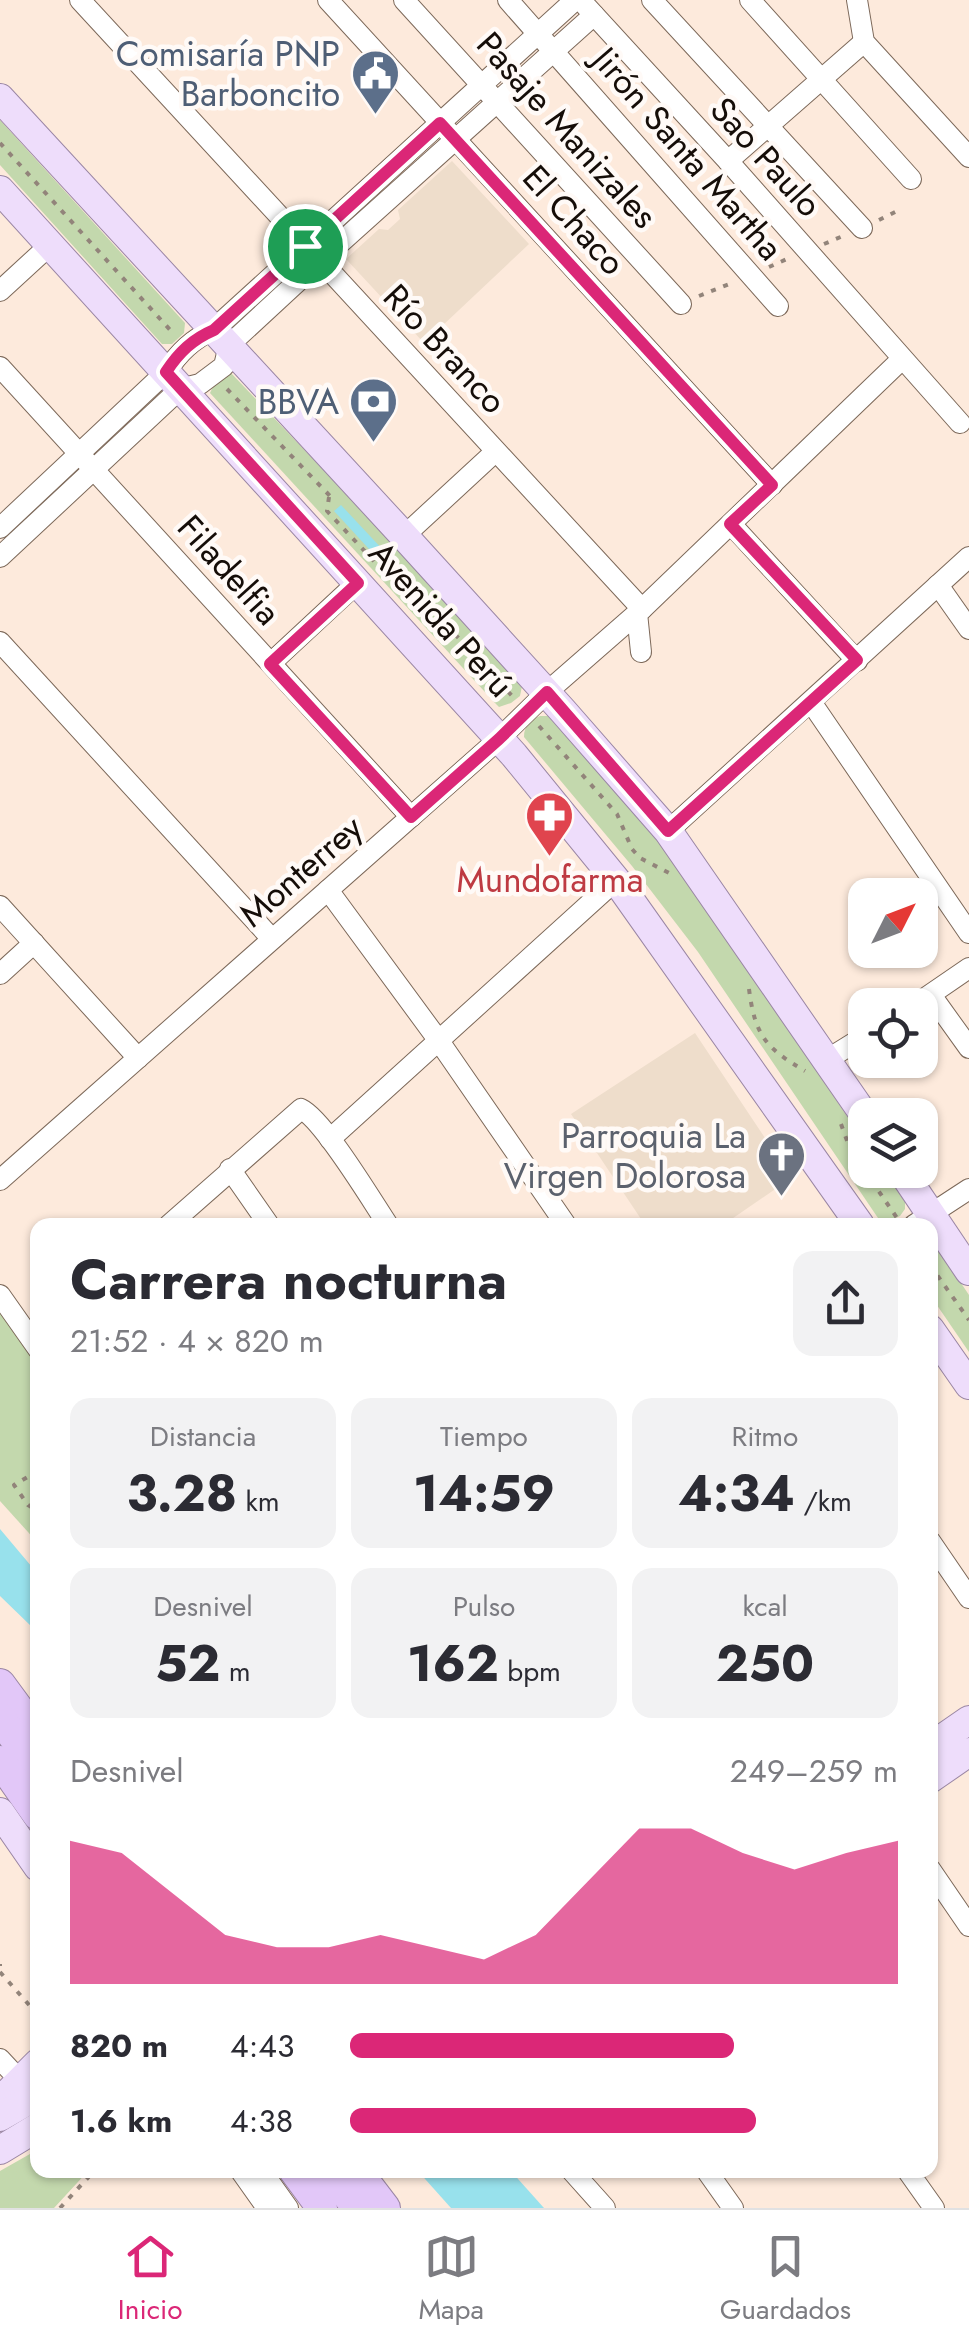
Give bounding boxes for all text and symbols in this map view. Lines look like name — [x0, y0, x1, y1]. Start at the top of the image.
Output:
street label: Pasaje Manizales — [465, 21, 669, 239]
place label: Comisaría PNP Barboncito — [116, 29, 340, 119]
street label: Jirón Santa Martha — [579, 33, 795, 271]
public building icon: Comisaría PNP Barboncito — [349, 48, 401, 116]
street label: Sao Paulo — [699, 86, 833, 228]
street label: El Chaco — [511, 154, 637, 286]
pin — [263, 204, 348, 289]
icon: arrive — [278, 219, 333, 274]
street label: Río Branco — [372, 273, 518, 425]
bank icon: BBVA — [348, 376, 400, 444]
place label: BBVA — [258, 377, 339, 427]
street label: Filadelfia — [166, 504, 292, 636]
street label: Avenida Perú — [357, 530, 525, 708]
pharmacy icon: Mundofarma — [524, 790, 576, 858]
street label: Monterrey — [229, 803, 374, 939]
place label: Mundofarma — [456, 855, 644, 905]
north arrow — [848, 878, 938, 968]
map controls — [848, 878, 938, 1188]
button: locate — [848, 988, 938, 1078]
button: layers — [848, 1098, 938, 1188]
place label: Parroquia La Virgen Dolorosa — [504, 1111, 746, 1201]
church icon: Parroquia La Virgen Dolorosa — [755, 1130, 807, 1198]
text: Carrera nocturna — [70, 1240, 507, 1320]
button: share — [793, 1251, 898, 1356]
text: 21:52 · 4 × 820 m — [70, 1318, 324, 1364]
text: Distancia — [150, 1416, 256, 1457]
text: Tiempo — [440, 1416, 528, 1457]
text: Ritmo — [732, 1416, 798, 1457]
text: 3.28 — [126, 1457, 237, 1530]
text: 14:59 — [413, 1457, 555, 1530]
text: 4:34 — [678, 1457, 795, 1530]
text: km — [237, 1481, 280, 1522]
text: /km — [795, 1481, 852, 1522]
text: Desnivel — [153, 1586, 253, 1627]
text: Pulso — [453, 1586, 515, 1627]
text: kcal — [742, 1586, 788, 1627]
text: 52 — [155, 1627, 220, 1700]
text: 162 — [407, 1627, 499, 1700]
text: 250 — [716, 1627, 814, 1700]
text: m — [220, 1651, 251, 1692]
text: bpm — [499, 1651, 561, 1692]
text: Desnivel — [70, 1748, 184, 1794]
text: 249–259 m — [730, 1748, 898, 1794]
text: 820 m — [70, 2023, 168, 2069]
text: 4:43 — [230, 2023, 294, 2069]
text: 1.6 km — [70, 2098, 172, 2144]
text: 4:38 — [230, 2098, 293, 2144]
tab: Inicio — [118, 2229, 183, 2330]
tab: Mapa — [418, 2229, 484, 2330]
tab: Guardados — [720, 2229, 851, 2330]

